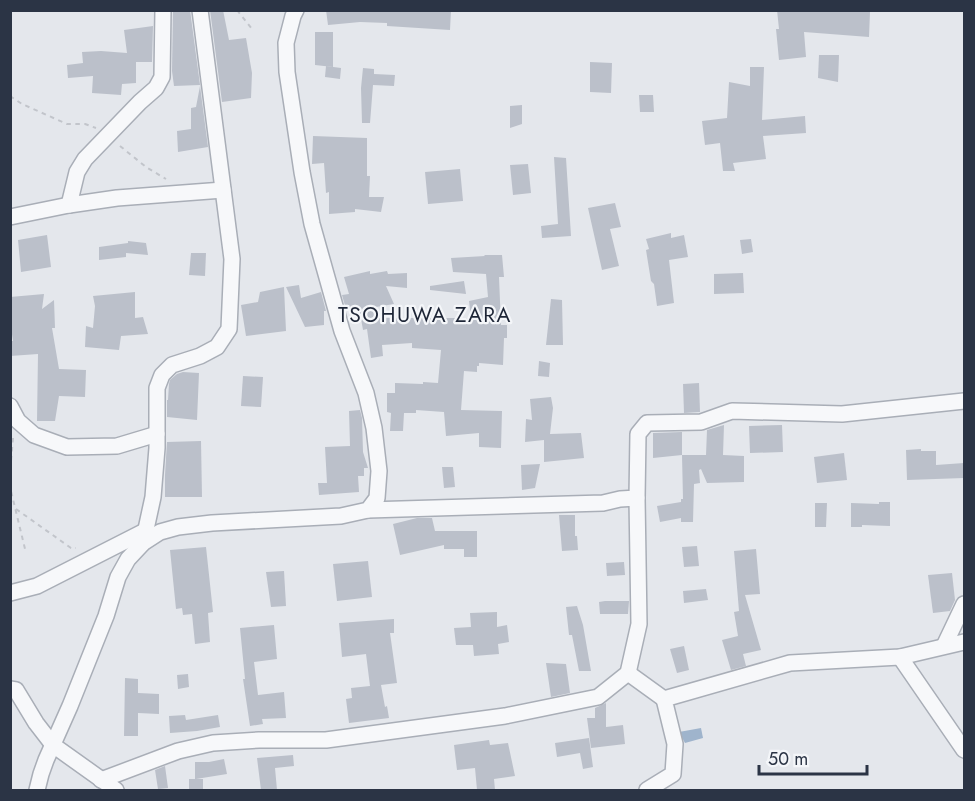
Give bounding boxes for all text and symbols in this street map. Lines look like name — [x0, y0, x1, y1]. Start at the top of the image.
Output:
district label: TSOHUWA ZARA — [338, 300, 512, 330]
scale bar — [759, 738, 867, 776]
text: 50 m — [768, 746, 808, 772]

